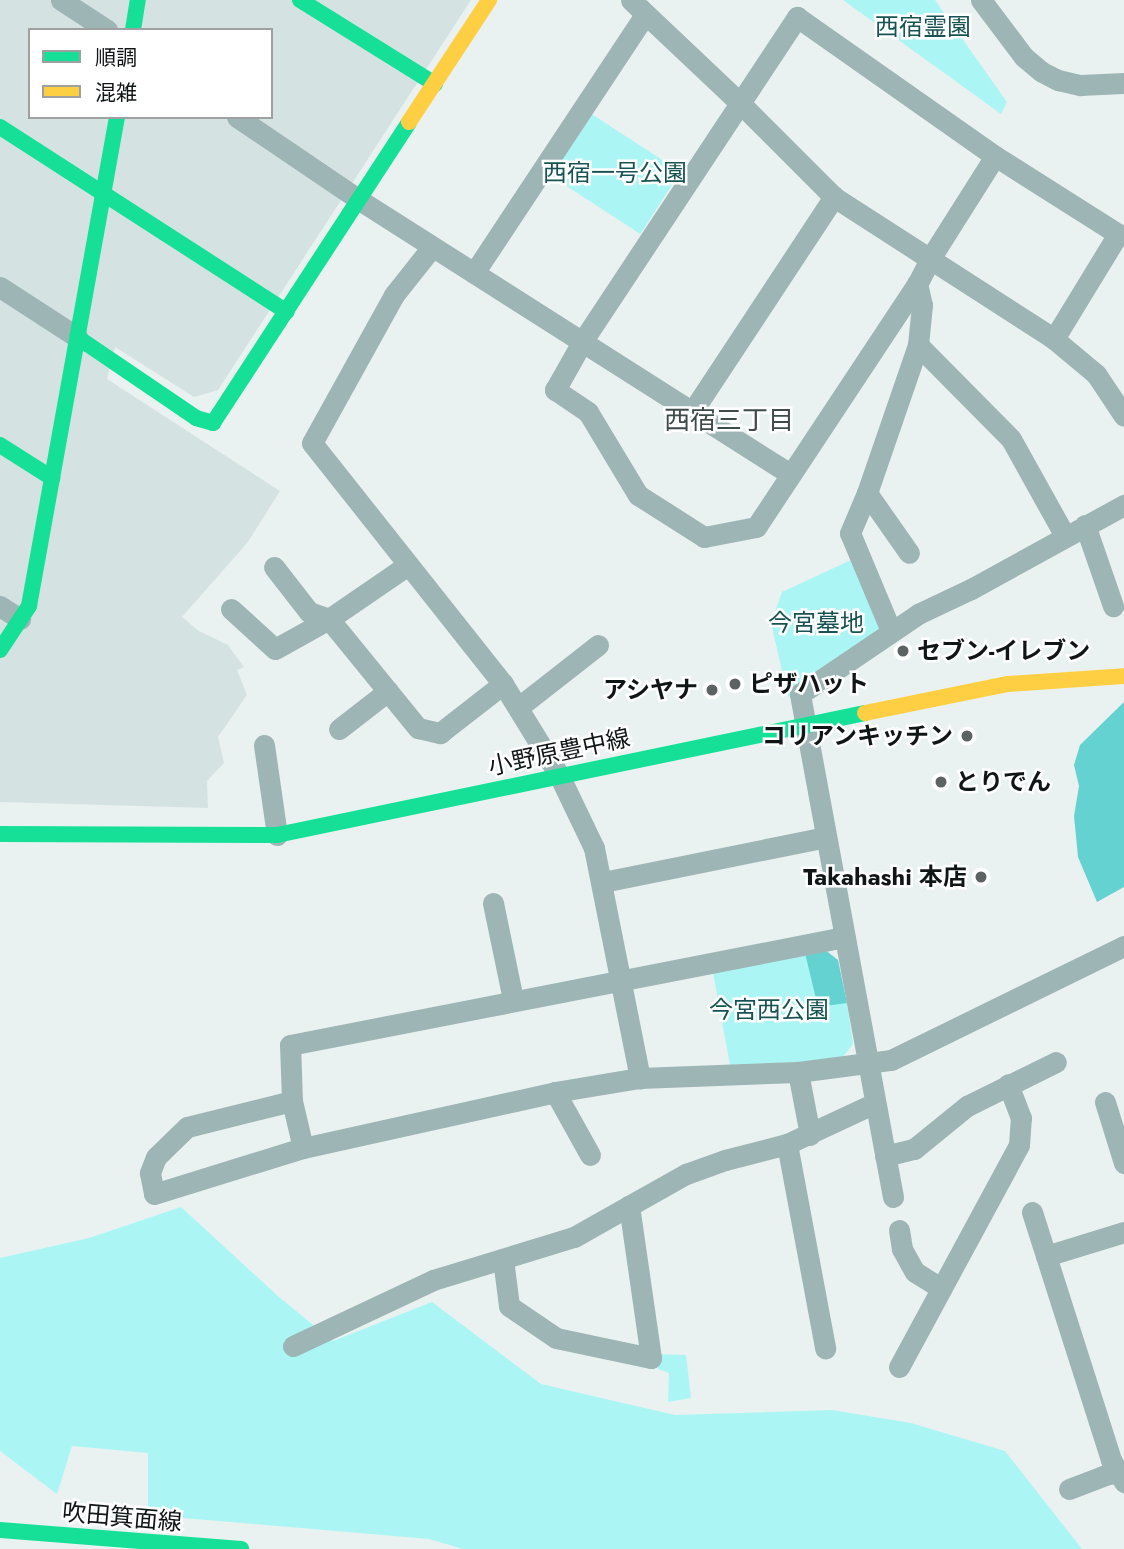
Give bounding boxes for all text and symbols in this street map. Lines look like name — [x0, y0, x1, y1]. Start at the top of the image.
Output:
park label: 西宿霊園 — [875, 13, 971, 41]
legend — [28, 28, 273, 119]
text: 順調 — [95, 43, 137, 73]
text: 混雑 — [95, 78, 137, 108]
park label: 西宿一号公園 — [543, 159, 687, 187]
district label: 西宿三丁目 — [664, 405, 794, 437]
park label: 今宮墓地 — [768, 609, 864, 637]
place label: セブン-イレブン — [917, 637, 1090, 665]
marker: セブン-イレブン — [895, 643, 911, 659]
place label: ピザハット — [749, 670, 869, 698]
place label: アシヤナ — [602, 676, 698, 704]
marker: ピザハット — [727, 676, 743, 692]
marker: アシヤナ — [704, 682, 720, 698]
place label: コリアンキッチン — [761, 722, 953, 750]
street label: 小野原豊中線 — [486, 723, 632, 781]
marker: コリアンキッチン — [959, 728, 975, 744]
place label: とりでん — [955, 768, 1051, 796]
marker: とりでん — [933, 774, 949, 790]
place label: Takahashi 本店 — [803, 863, 967, 891]
marker: Takahashi 本店 — [973, 869, 989, 885]
park label: 今宮西公園 — [709, 996, 829, 1024]
street label: 吹田箕面線 — [61, 1497, 183, 1537]

